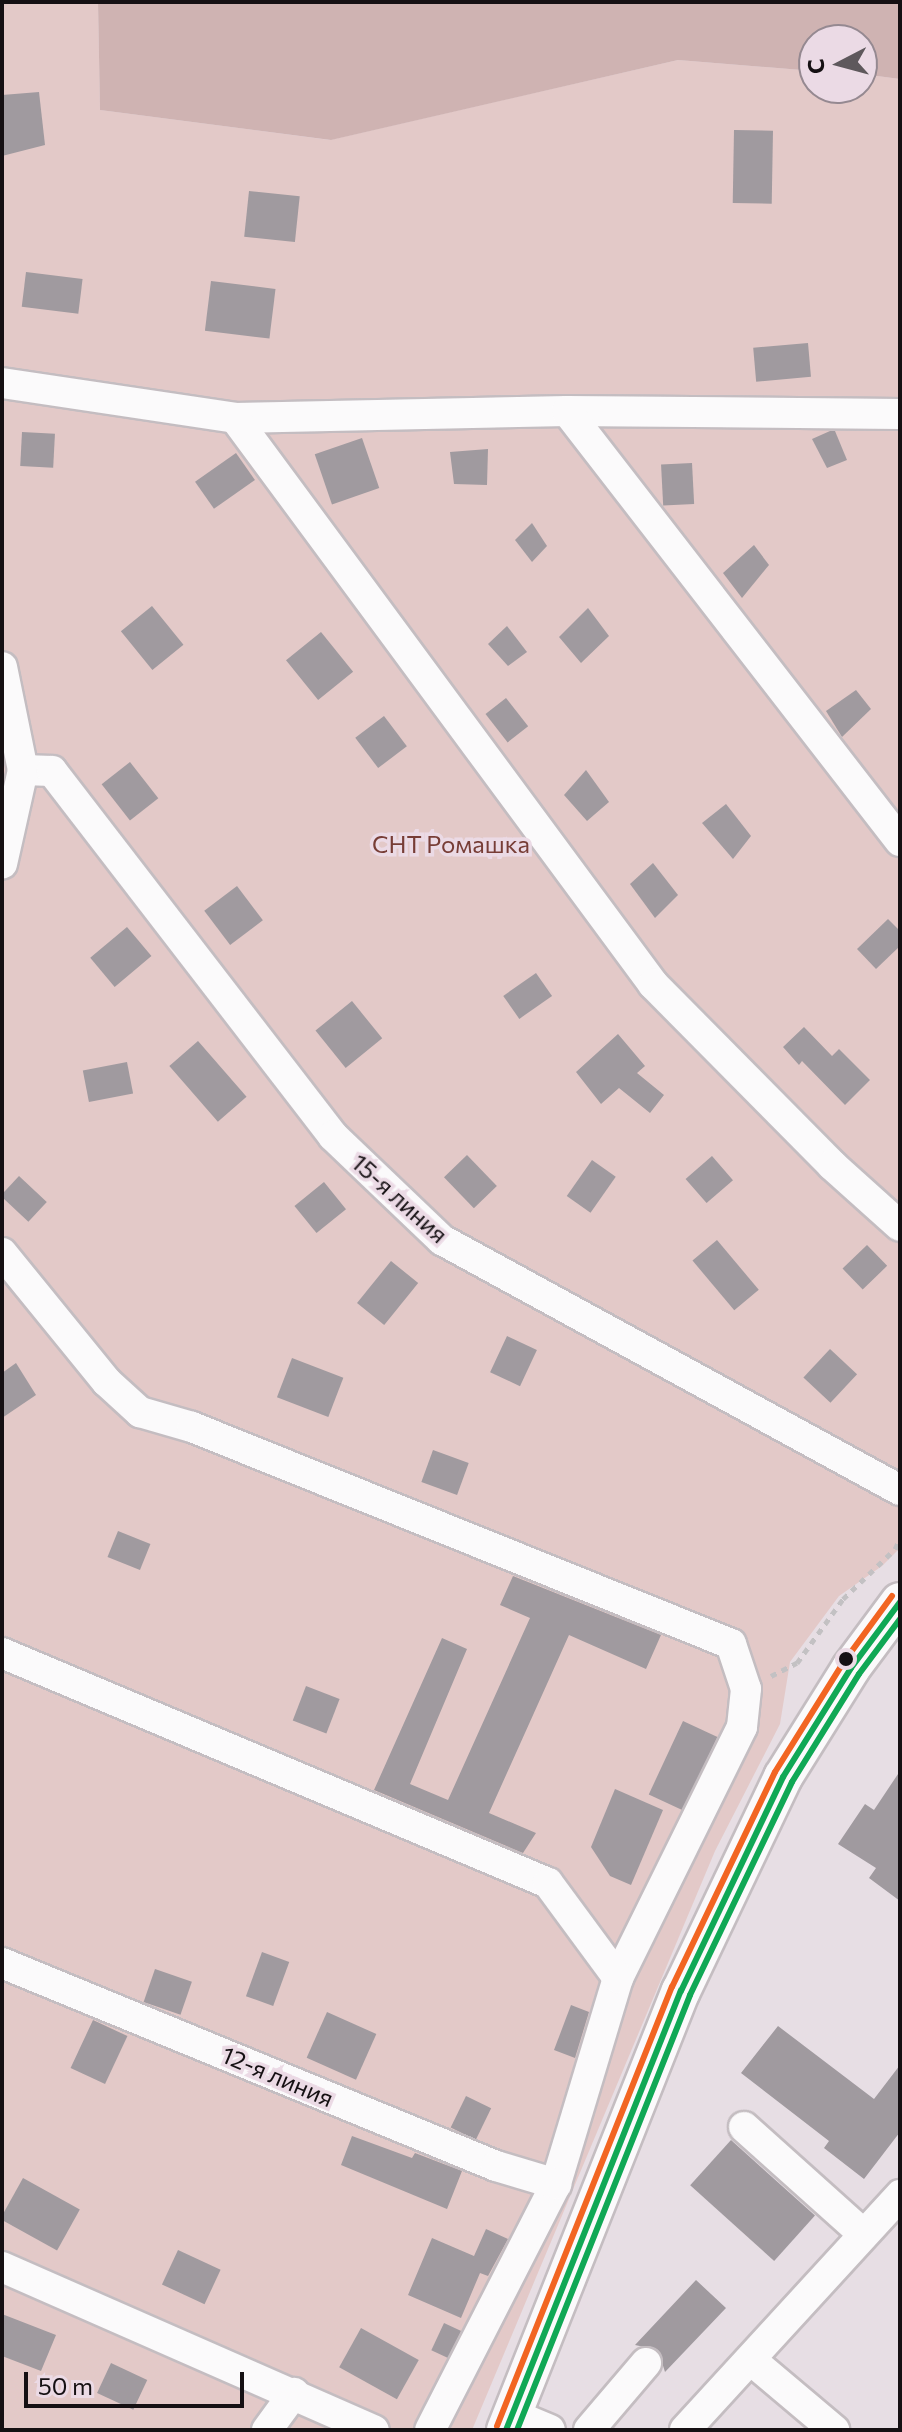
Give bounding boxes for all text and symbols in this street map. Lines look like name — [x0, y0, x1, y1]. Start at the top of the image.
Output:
north arrow — [798, 24, 878, 104]
text: С — [801, 57, 830, 75]
park label: СНТ Ромашка — [372, 830, 530, 858]
street label: 15-я линия — [346, 1147, 454, 1249]
unlabelled marker — [838, 1651, 854, 1667]
street label: 12-я линия — [218, 2040, 338, 2112]
scale bar — [28, 2356, 248, 2406]
text: 50 m — [38, 2371, 93, 2400]

